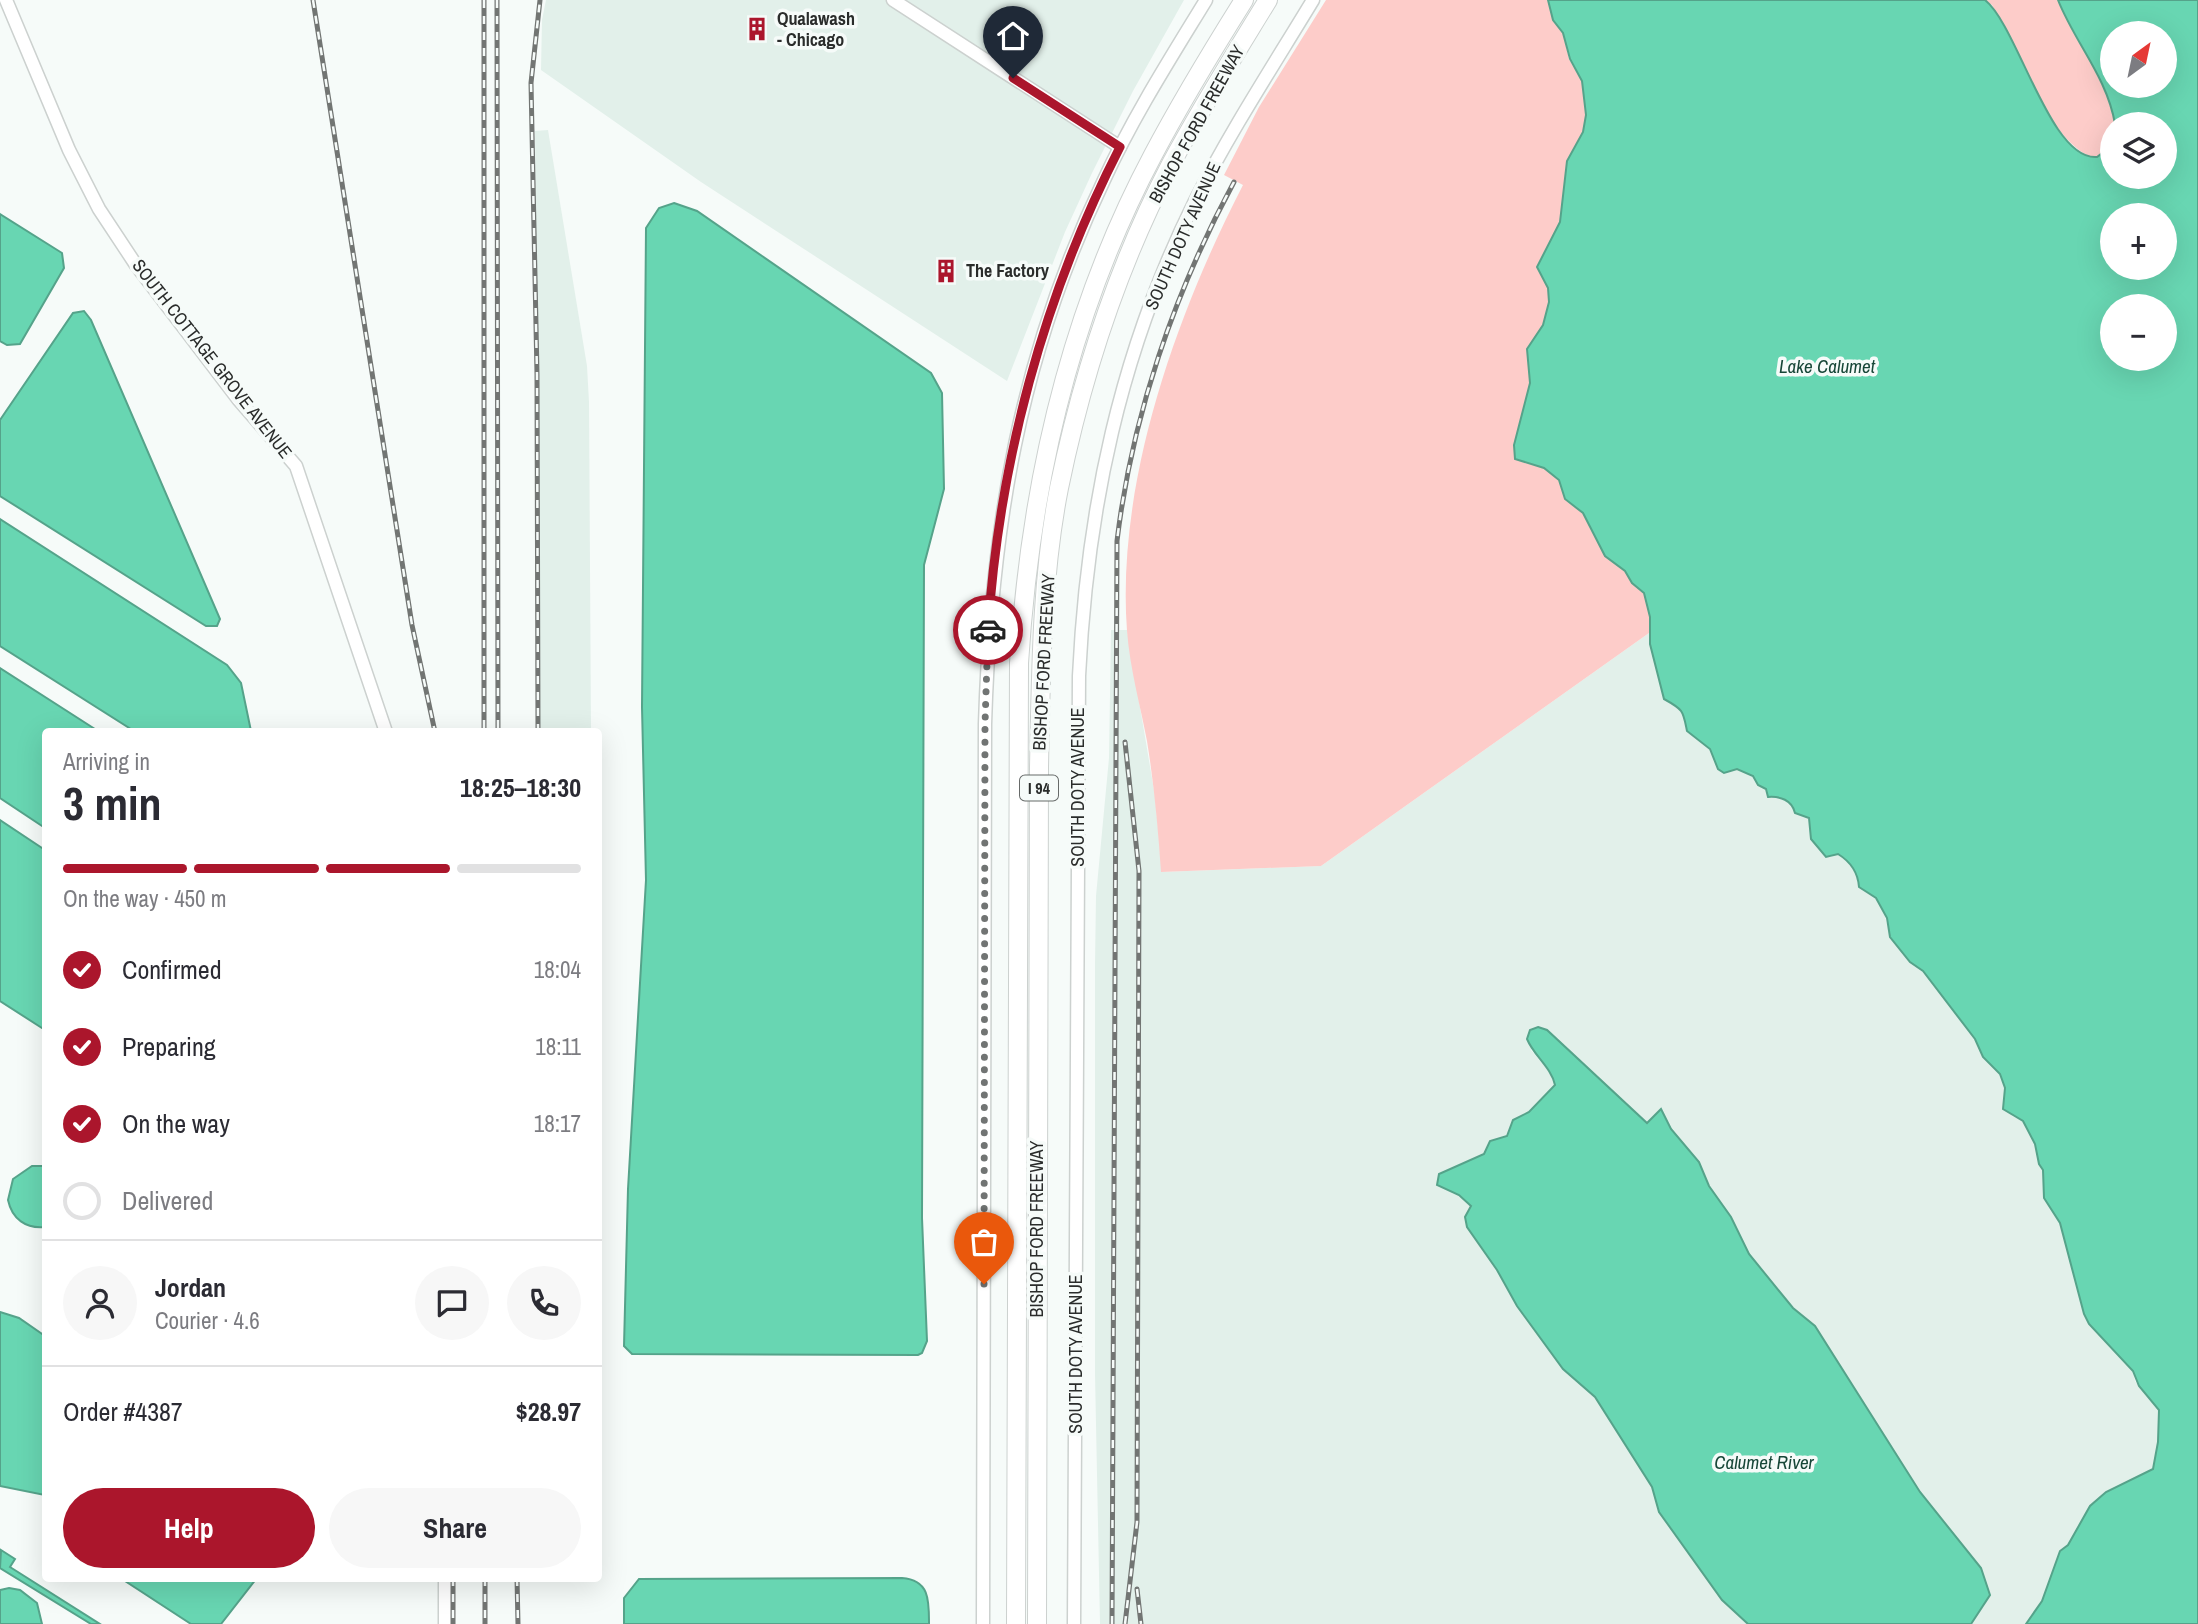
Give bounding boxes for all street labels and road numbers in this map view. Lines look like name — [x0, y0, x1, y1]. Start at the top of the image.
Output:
street label: BISHOP FORD FREEWAY — [1143, 40, 1250, 207]
street label: SOUTH DOTY AVENUE — [1139, 158, 1226, 314]
street label: SOUTH COTTAGE GROVE AVENUE — [127, 254, 298, 463]
street label: BISHOP FORD FREEWAY — [1026, 573, 1061, 751]
street label: SOUTH DOTY AVENUE — [1065, 707, 1090, 867]
road number: I 94 — [1020, 776, 1058, 800]
street label: BISHOP FORD FREEWAY — [1024, 1140, 1049, 1317]
street label: SOUTH DOTY AVENUE — [1063, 1274, 1088, 1434]

